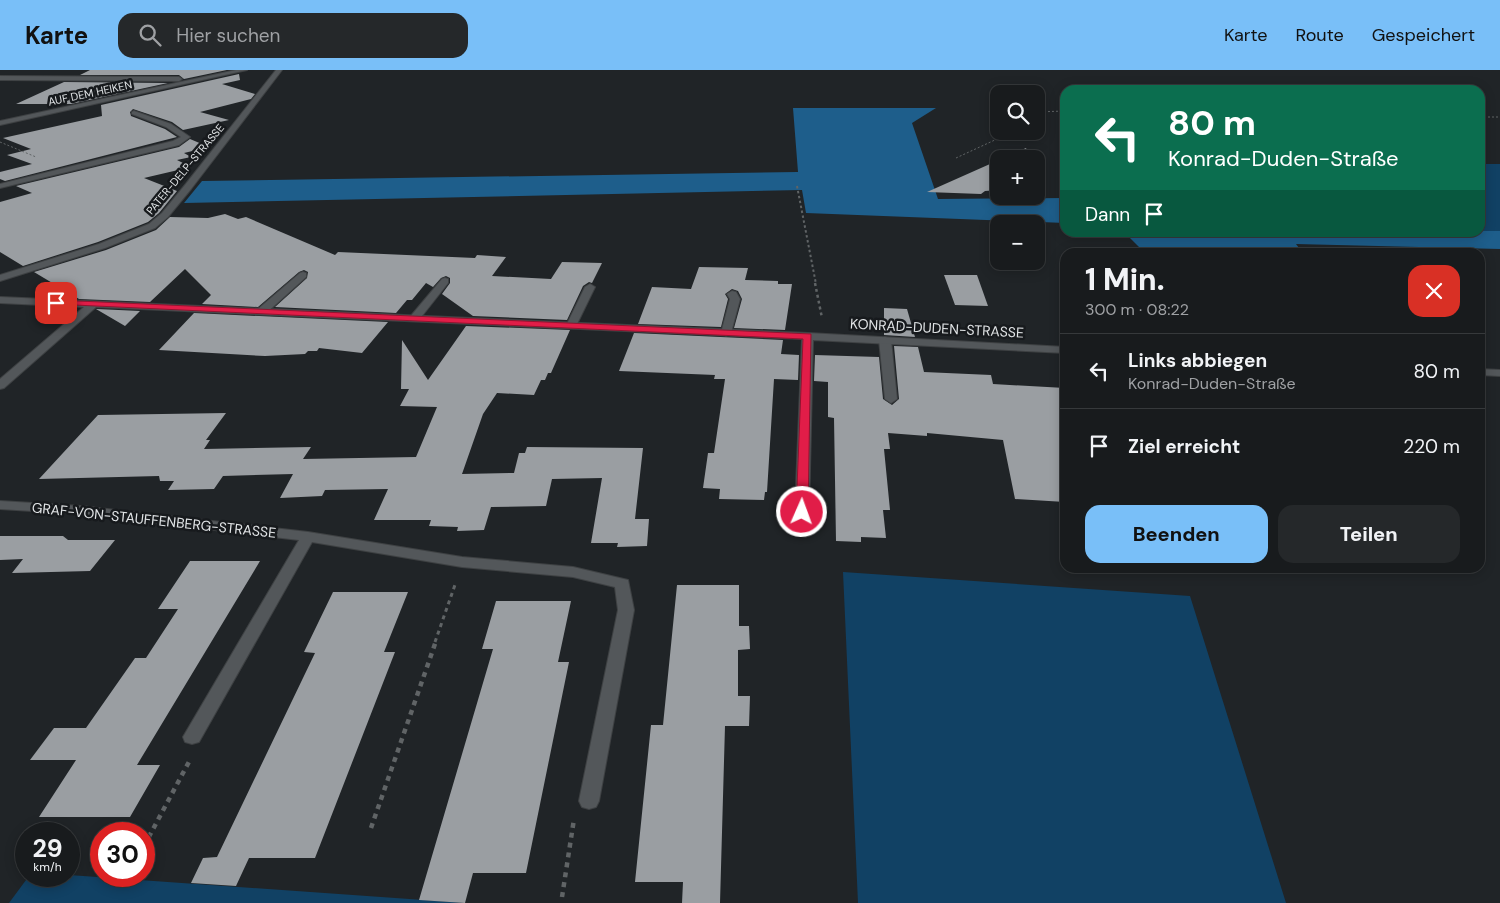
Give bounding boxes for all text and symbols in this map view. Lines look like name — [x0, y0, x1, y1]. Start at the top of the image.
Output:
search box — [118, 13, 468, 58]
text: Karte — [25, 20, 88, 51]
icon: search — [136, 21, 164, 49]
text: Hier suchen — [176, 23, 281, 48]
text: Karte — [1224, 23, 1268, 47]
text: Route — [1296, 23, 1344, 47]
text: Gespeichert — [1372, 23, 1475, 47]
street label: AUF DEM HEIKEN — [47, 77, 133, 109]
map controls — [990, 85, 1045, 270]
button: search — [990, 85, 1045, 140]
text: 80 m — [1168, 100, 1256, 146]
icon: left — [1085, 105, 1150, 170]
street label: PATER-DELP-STRASSE — [143, 121, 227, 217]
text: Konrad-Duden-Straße — [1168, 144, 1398, 173]
button: + — [990, 150, 1045, 205]
icon: arrive — [1140, 200, 1168, 228]
text: Dann — [1085, 202, 1130, 227]
button: − — [990, 215, 1045, 270]
text: 1 Min. — [1085, 260, 1164, 299]
button: close — [1408, 265, 1460, 317]
pin — [35, 282, 77, 324]
icon: arrive — [42, 289, 70, 317]
text: 300 m · 08:22 — [1085, 299, 1189, 320]
street label: KONRAD-DUDEN-STRASSE — [850, 314, 1024, 342]
text: Links abbiegen — [1128, 348, 1267, 373]
icon: left — [1085, 357, 1113, 385]
text: 80 m — [1413, 359, 1460, 384]
text: Konrad-Duden-Straße — [1128, 373, 1296, 394]
icon: arrive — [1085, 432, 1113, 460]
text: Ziel erreicht — [1128, 434, 1240, 459]
text: 220 m — [1403, 434, 1460, 459]
position arrow — [775, 485, 827, 537]
street label: GRAF-VON-STAUFFENBERG-STRASSE — [31, 498, 277, 542]
button: Beenden — [1085, 505, 1268, 563]
button: Teilen — [1278, 505, 1460, 563]
speed limit sign: 30 — [90, 822, 155, 887]
text: 29 — [32, 832, 63, 865]
text: km/h — [33, 859, 62, 875]

